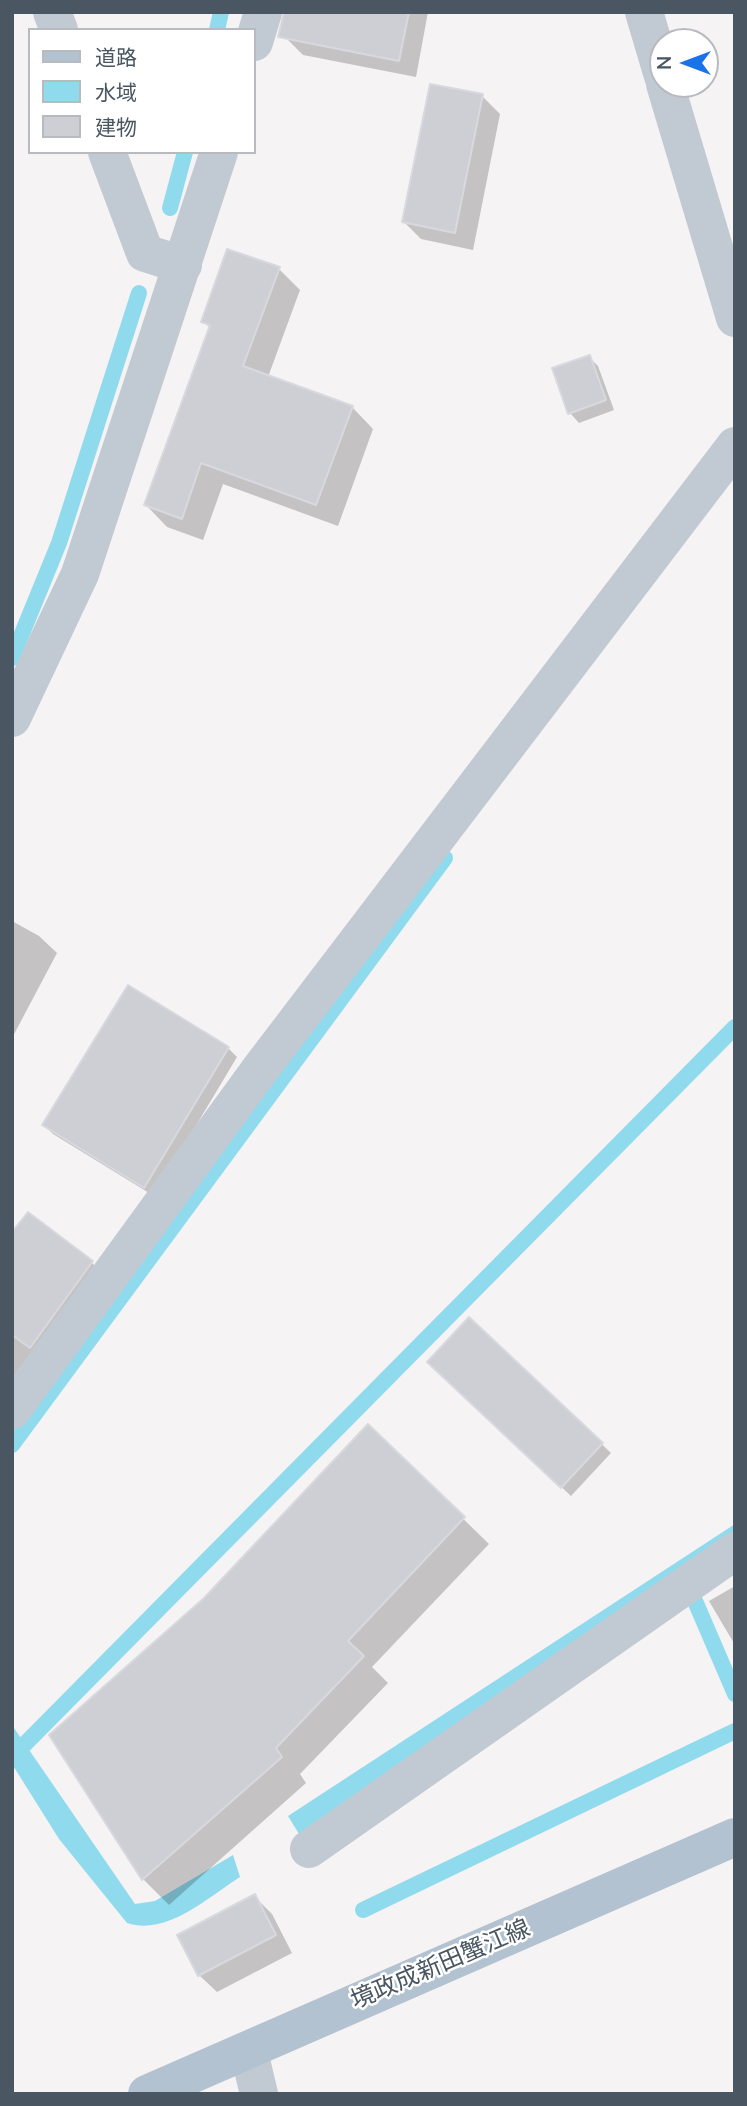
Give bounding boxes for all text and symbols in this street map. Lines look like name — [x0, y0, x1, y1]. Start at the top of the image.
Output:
legend — [28, 28, 256, 154]
north arrow — [649, 28, 719, 98]
text: 道路 — [95, 44, 137, 72]
text: N — [652, 56, 678, 70]
text: 水域 — [95, 79, 137, 107]
text: 建物 — [95, 114, 137, 142]
street label: 境政成新田蟹江線 — [347, 1915, 535, 2017]

